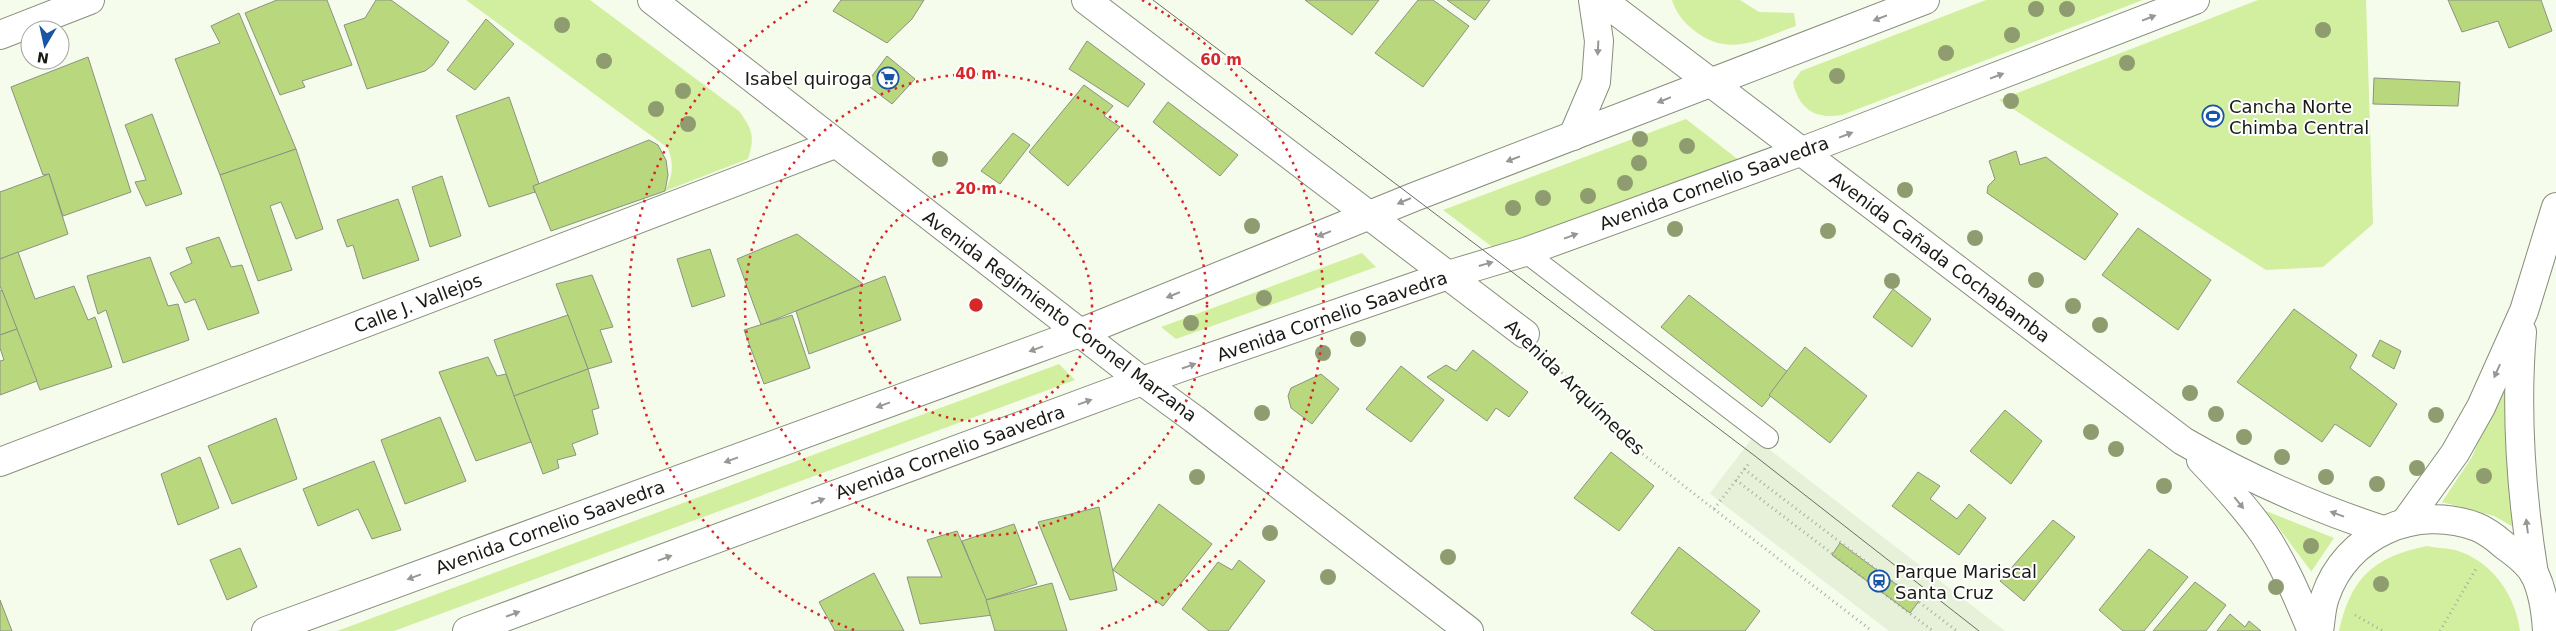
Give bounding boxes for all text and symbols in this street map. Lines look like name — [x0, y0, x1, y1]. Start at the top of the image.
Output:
one-way arrow — [1872, 14, 1887, 22]
one-way arrow — [2142, 14, 2157, 22]
north arrow — [20, 20, 70, 70]
one-way arrow — [1594, 41, 1602, 57]
text: N — [36, 49, 50, 67]
text: 60 m — [1200, 51, 1242, 69]
text: 40 m — [955, 65, 997, 83]
supermarket icon: Isabel quiroga — [876, 66, 900, 90]
place label: Isabel quiroga — [745, 68, 872, 89]
one-way arrow — [1990, 72, 2005, 80]
one-way arrow — [1656, 96, 1671, 104]
place label: Cancha Norte Chimba Central — [2229, 96, 2369, 138]
sports icon: Cancha Norte Chimba Central — [2201, 104, 2225, 128]
one-way arrow — [1838, 130, 1853, 138]
street label: Avenida Cornelio Saavedra — [1596, 132, 1832, 234]
one-way arrow — [1505, 156, 1520, 163]
street label: Avenida Cañada Cochabamba — [1826, 167, 2054, 347]
text: 20 m — [955, 180, 997, 198]
one-way arrow — [1397, 197, 1411, 205]
street label: Avenida Regimiento Coronel Marzana — [919, 206, 1201, 426]
one-way arrow — [1317, 230, 1331, 238]
one-way arrow — [1563, 232, 1578, 239]
one-way arrow — [1479, 260, 1494, 268]
street label: Avenida Cornelio Saavedra — [1214, 267, 1450, 365]
street label: Calle J. Vallejos — [351, 269, 485, 337]
one-way arrow — [1166, 291, 1180, 299]
centre of rings — [967, 296, 985, 314]
street label: Avenida Arquímedes — [1501, 315, 1649, 459]
one-way arrow — [1028, 345, 1043, 353]
one-way arrow — [1181, 361, 1196, 369]
one-way arrow — [2493, 364, 2501, 378]
one-way arrow — [1078, 398, 1092, 406]
street label: Avenida Cornelio Saavedra — [832, 401, 1068, 503]
one-way arrow — [875, 401, 890, 409]
one-way arrow — [723, 457, 738, 464]
street label: Avenida Cornelio Saavedra — [432, 476, 668, 578]
one-way arrow — [2233, 496, 2244, 509]
one-way arrow — [810, 497, 825, 504]
one-way arrow — [2329, 510, 2344, 518]
one-way arrow — [2523, 517, 2531, 533]
one-way arrow — [658, 554, 673, 562]
place label: Parque Mariscal Santa Cruz — [1895, 561, 2037, 603]
station icon: Parque Mariscal Santa Cruz — [1867, 569, 1891, 593]
one-way arrow — [406, 573, 421, 581]
one-way arrow — [505, 610, 520, 617]

